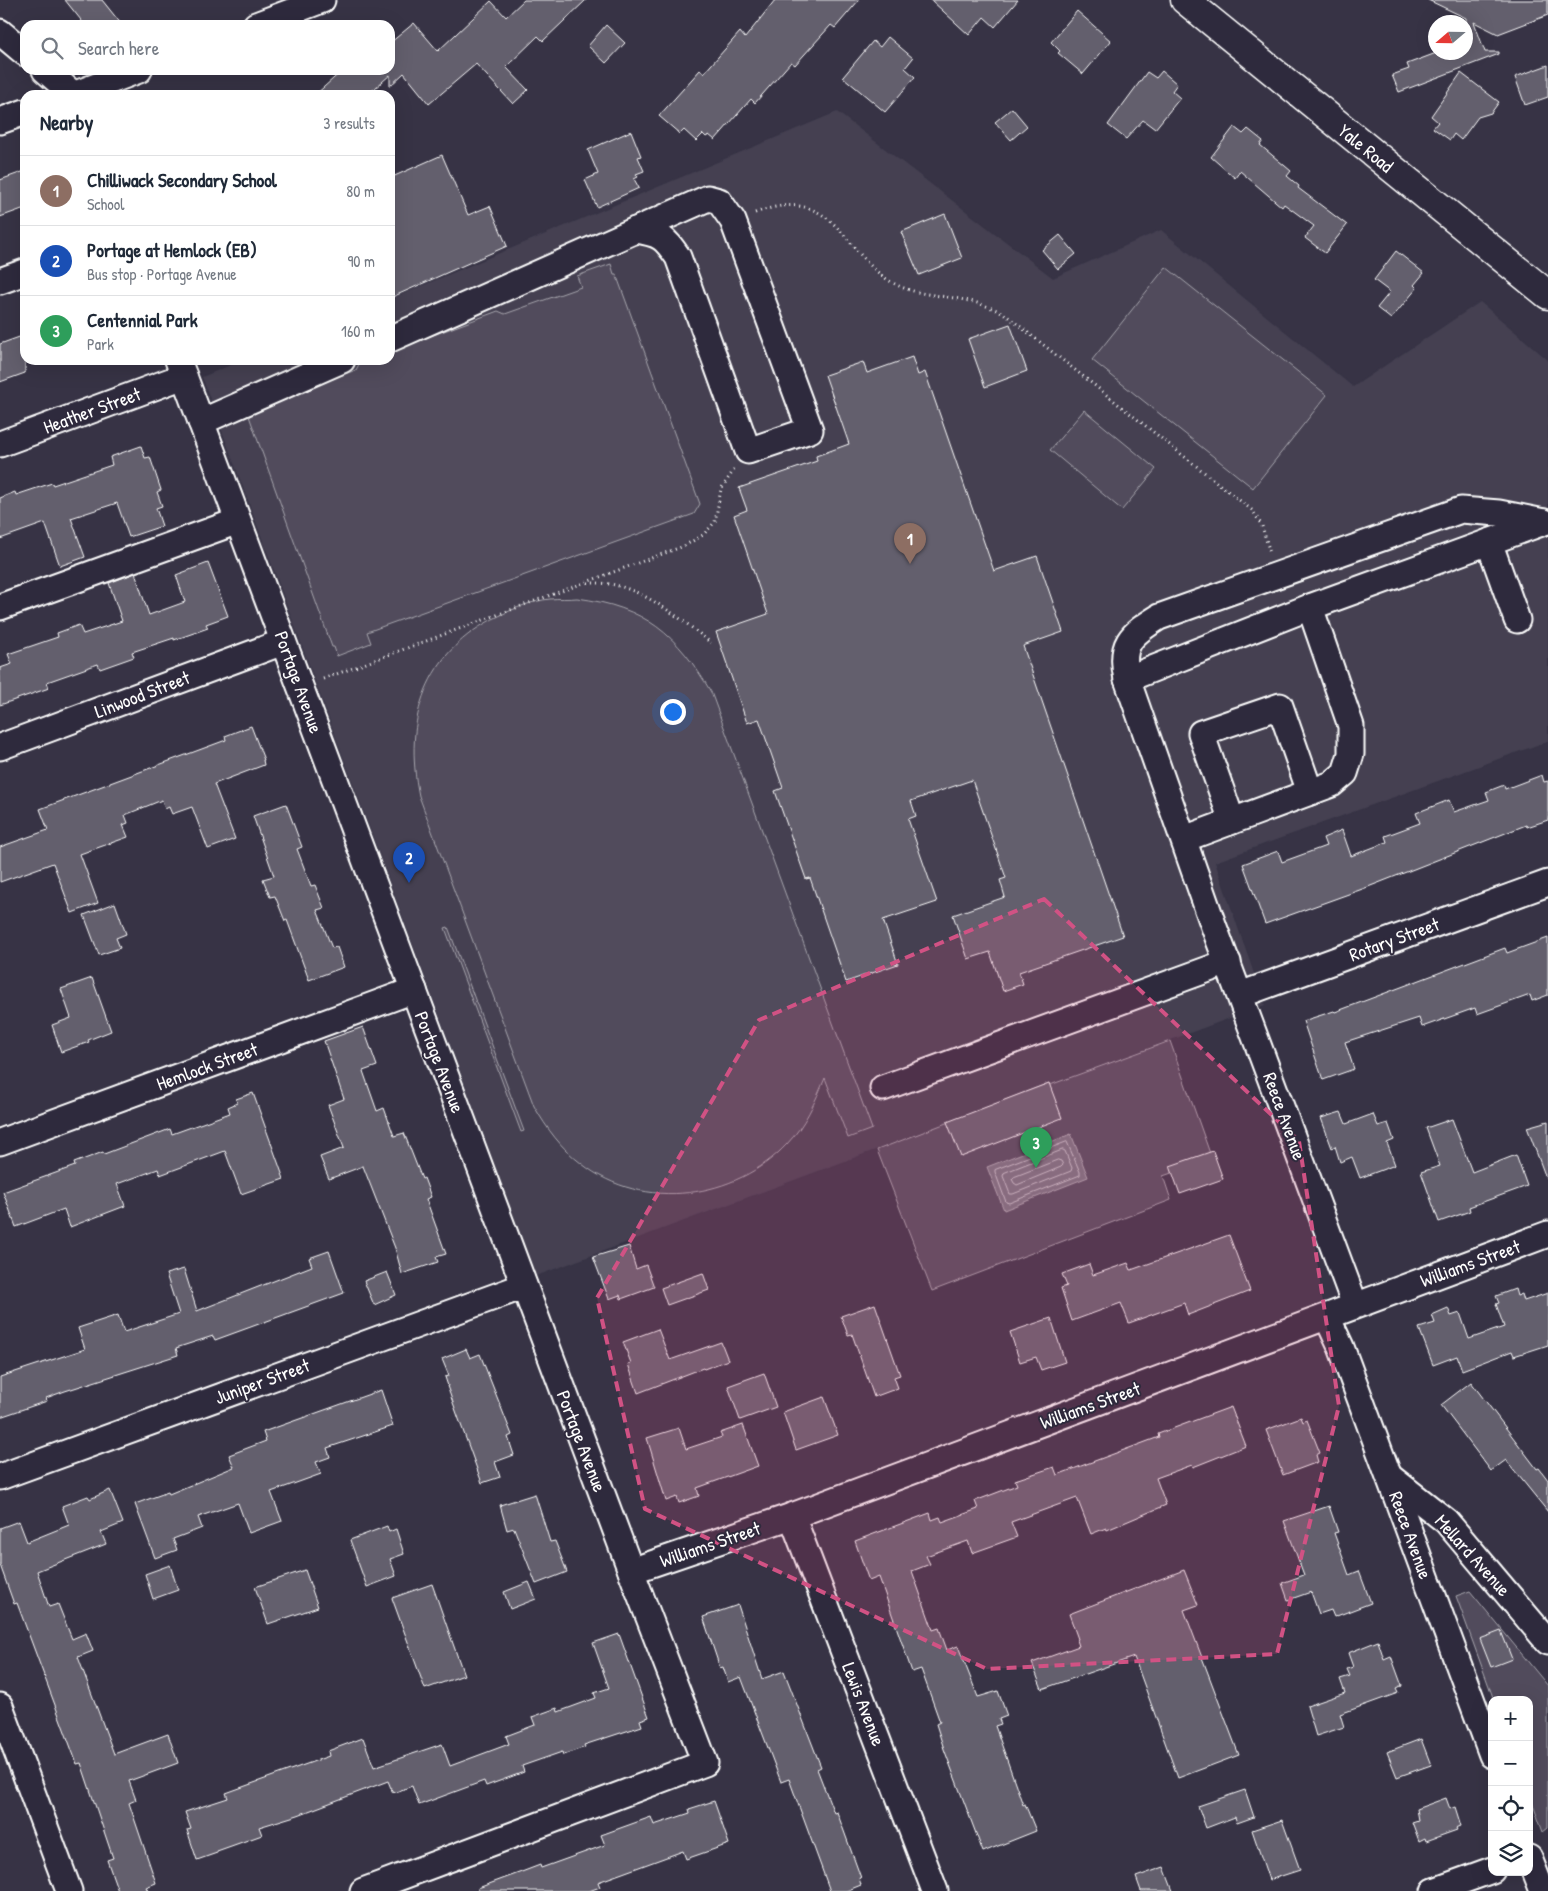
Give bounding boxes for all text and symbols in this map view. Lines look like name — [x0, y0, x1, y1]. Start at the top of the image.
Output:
north arrow — [1428, 15, 1473, 60]
search box — [20, 20, 395, 75]
icon: search — [38, 34, 66, 62]
text: Search here — [78, 35, 159, 61]
text: Nearby — [40, 108, 93, 137]
text: 3 results — [323, 112, 375, 134]
street label: Yale Road — [1333, 118, 1399, 179]
text: Chilliwack Secondary School — [87, 167, 277, 193]
text: 1 — [53, 180, 59, 202]
text: 80 m — [346, 180, 375, 202]
text: School — [87, 193, 124, 215]
text: Portage at Hemlock (EB) — [87, 237, 257, 263]
text: 2 — [52, 250, 60, 272]
text: 90 m — [347, 250, 375, 272]
text: Bus stop · Portage Avenue — [87, 263, 237, 285]
text: Centennial Park — [87, 307, 198, 333]
text: 3 — [52, 320, 60, 342]
text: 160 m — [341, 320, 375, 342]
text: Park — [87, 333, 114, 355]
street label: Heather Street — [40, 380, 145, 440]
pin: 1 — [894, 523, 926, 564]
street label: Portage Avenue — [269, 627, 330, 737]
street label: Linwood Street — [91, 664, 194, 724]
your location — [660, 699, 686, 725]
pin: 2 — [393, 842, 425, 883]
street label: Rotary Street — [1345, 911, 1443, 967]
street label: Portage Avenue — [409, 1008, 471, 1117]
street label: Hemlock Street — [153, 1036, 262, 1096]
street label: Reece Avenue — [1257, 1069, 1313, 1164]
pin: 3 — [1020, 1127, 1052, 1168]
street label: Williams Street — [1416, 1233, 1524, 1293]
street label: Juniper Street — [211, 1352, 313, 1410]
street label: Williams Street — [1036, 1375, 1144, 1435]
street label: Portage Avenue — [551, 1387, 613, 1496]
street label: Reece Avenue — [1383, 1488, 1439, 1583]
street label: Mellard Avenue — [1429, 1508, 1517, 1602]
street label: Williams Street — [656, 1515, 764, 1573]
street label: Lewis Avenue — [836, 1658, 892, 1750]
map controls — [1488, 1696, 1533, 1876]
button: + — [1488, 1696, 1533, 1741]
button: − — [1488, 1741, 1533, 1786]
button: locate — [1488, 1786, 1533, 1831]
button: layers — [1488, 1831, 1533, 1876]

